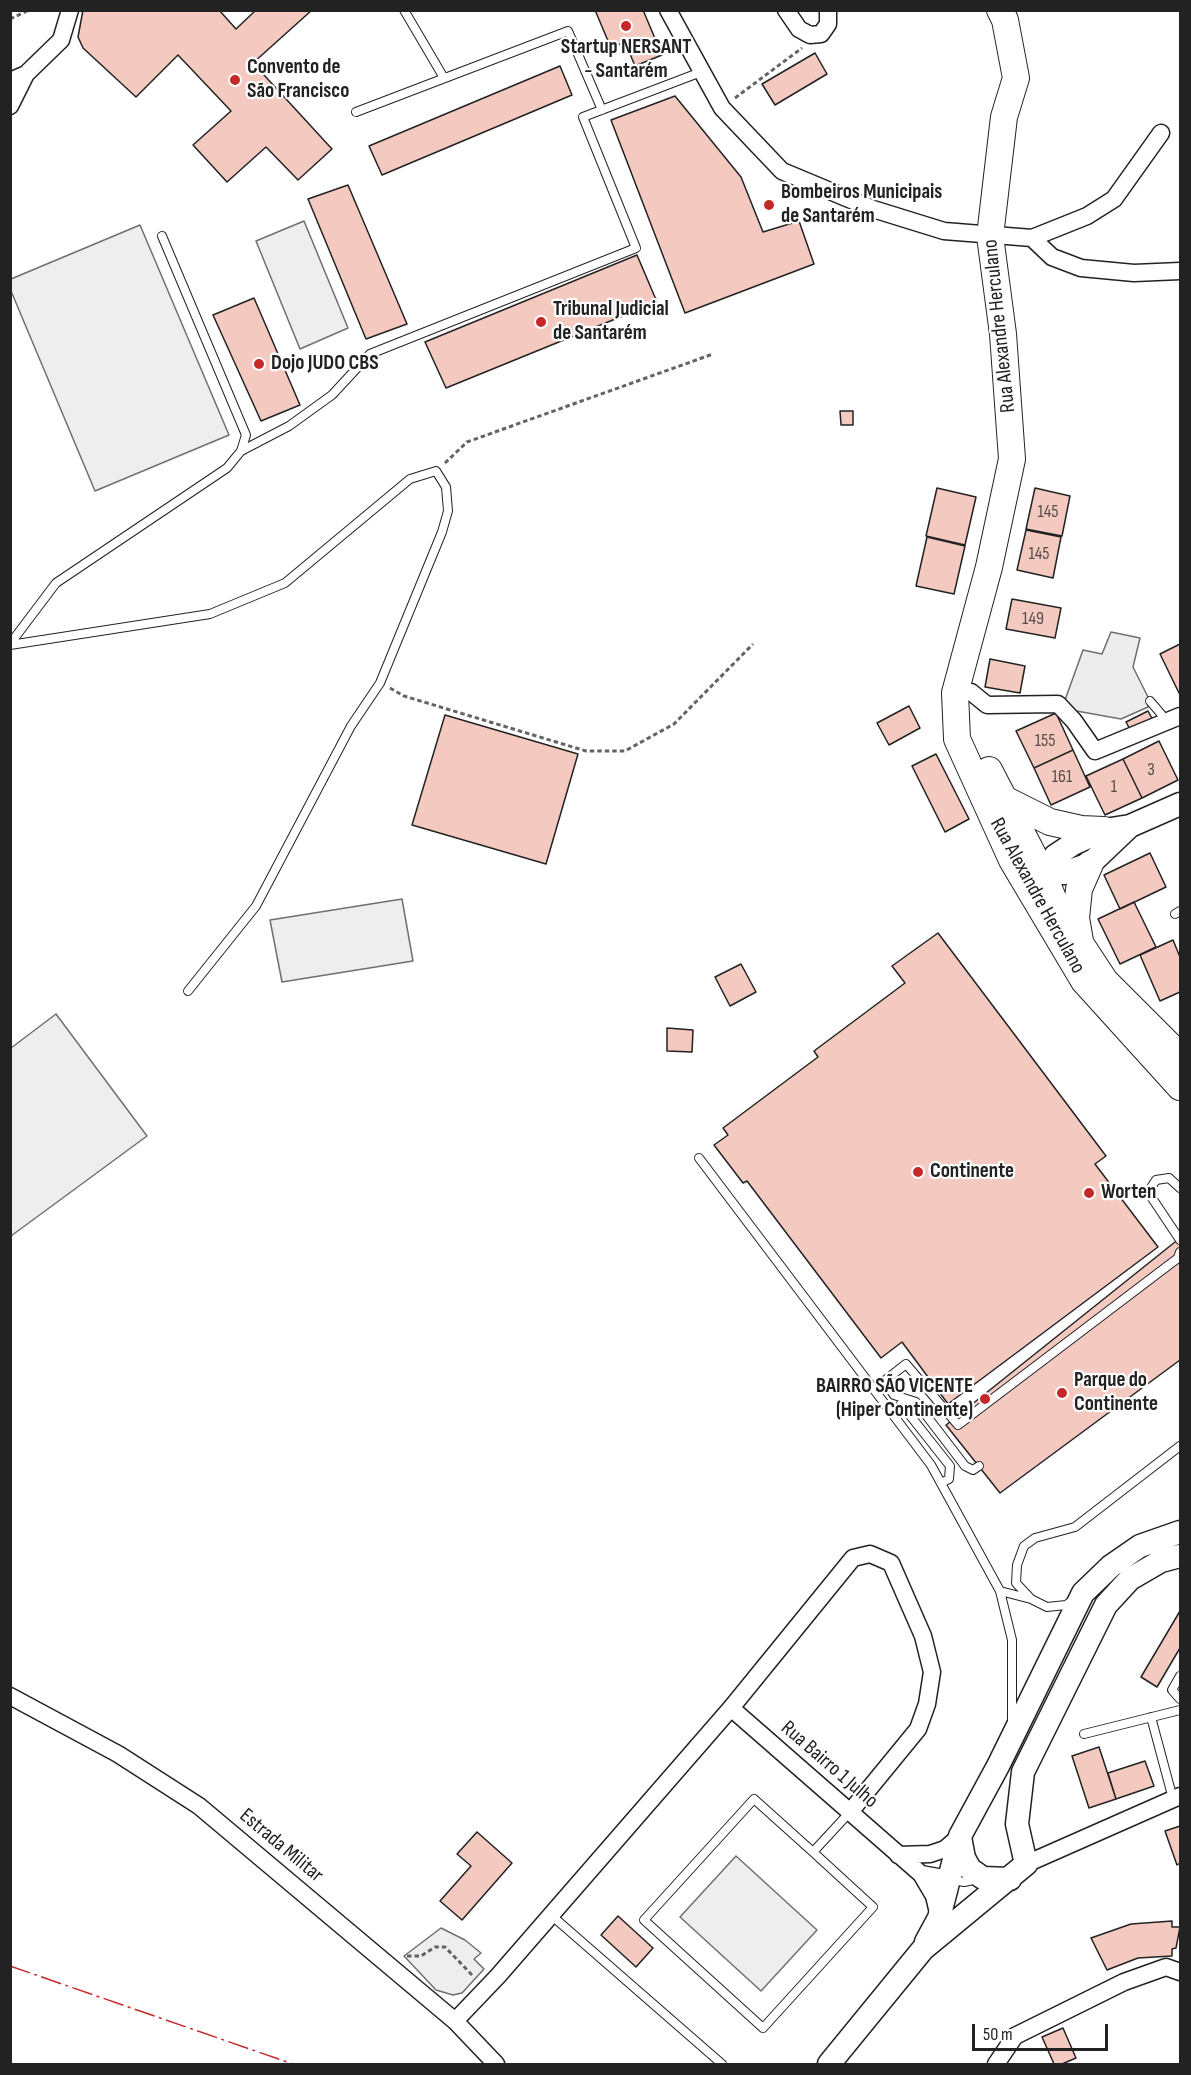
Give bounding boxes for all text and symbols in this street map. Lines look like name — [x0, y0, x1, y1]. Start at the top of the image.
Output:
marker: Startup NERSANT - Santarém — [619, 19, 633, 33]
place label: Startup NERSANT - Santarém — [561, 35, 691, 85]
place label: Convento de São Francisco — [247, 55, 349, 105]
marker: Convento de São Francisco — [228, 73, 242, 87]
place label: Bombeiros Municipais de Santarém — [781, 180, 942, 230]
marker: Bombeiros Municipais de Santarém — [762, 198, 776, 212]
street label: Rua Alexandre Herculano — [978, 238, 1022, 414]
place label: Tribunal Judicial de Santarém — [553, 297, 669, 347]
marker: Tribunal Judicial de Santarém — [534, 315, 548, 329]
place label: Dojo JUDO CBS — [271, 351, 379, 377]
marker: Dojo JUDO CBS — [252, 357, 266, 371]
house number: 145 — [1037, 501, 1059, 523]
house number: 145 — [1028, 543, 1050, 565]
house number: 149 — [1022, 608, 1044, 630]
house number: 155 — [1035, 730, 1055, 752]
house number: 3 — [1147, 759, 1155, 781]
house number: 161 — [1052, 766, 1072, 788]
house number: 1 — [1111, 776, 1117, 798]
street label: Rua Alexandre Herculano — [984, 814, 1090, 978]
place label: Continente — [930, 1159, 1014, 1185]
marker: Continente — [911, 1165, 925, 1179]
place label: Worten — [1101, 1180, 1156, 1206]
marker: Worten — [1082, 1186, 1096, 1200]
place label: Parque do Continente — [1074, 1368, 1158, 1418]
place label: BAIRRO SÃO VICENTE (Hiper Continente) — [816, 1374, 973, 1424]
marker: Parque do Continente — [1055, 1386, 1069, 1400]
marker: BAIRRO SÃO VICENTE (Hiper Continente) — [978, 1392, 992, 1406]
street label: Rua Bairro 1 Julho — [775, 1716, 883, 1814]
street label: Estrada Militar — [234, 1804, 328, 1888]
scale bar — [975, 2012, 1112, 2050]
text: 50 m — [983, 2024, 1013, 2045]

